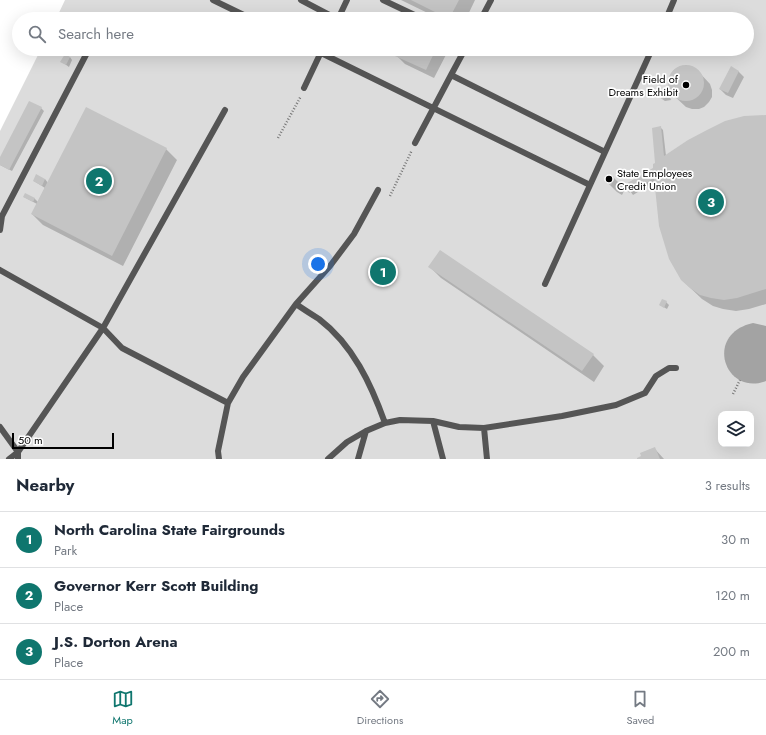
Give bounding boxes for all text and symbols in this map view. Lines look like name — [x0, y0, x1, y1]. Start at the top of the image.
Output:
search box — [12, 12, 754, 56]
icon: search — [26, 23, 48, 45]
text: Search here — [58, 23, 134, 45]
place label: Field of Dreams Exhibit — [609, 71, 679, 100]
marker: Field of Dreams Exhibit — [681, 80, 691, 90]
place label: State Employees Credit Union — [617, 165, 693, 194]
pin: 2 — [86, 166, 112, 196]
marker: State Employees Credit Union — [604, 174, 614, 184]
pin: 3 — [698, 187, 724, 217]
your location — [308, 254, 328, 274]
pin: 1 — [370, 257, 396, 287]
map controls — [718, 411, 754, 447]
button: layers — [718, 411, 754, 447]
scale bar — [12, 431, 114, 450]
text: 50 m — [18, 432, 43, 448]
text: Nearby — [16, 473, 74, 497]
text: 3 results — [705, 476, 750, 495]
text: North Carolina State Fairgrounds — [54, 519, 285, 541]
text: 1 — [26, 530, 32, 549]
text: 30 m — [721, 530, 750, 549]
text: Park — [54, 541, 77, 560]
text: Governor Kerr Scott Building — [54, 575, 259, 597]
text: 2 — [25, 586, 33, 605]
text: 120 m — [715, 586, 750, 605]
text: Place — [54, 597, 83, 616]
text: J.S. Dorton Arena — [54, 631, 178, 653]
text: 3 — [25, 642, 33, 661]
text: 200 m — [713, 642, 750, 661]
text: Place — [54, 653, 83, 672]
tab: Map — [112, 688, 134, 728]
tab: Directions — [357, 688, 403, 728]
tab: Saved — [627, 688, 654, 728]

